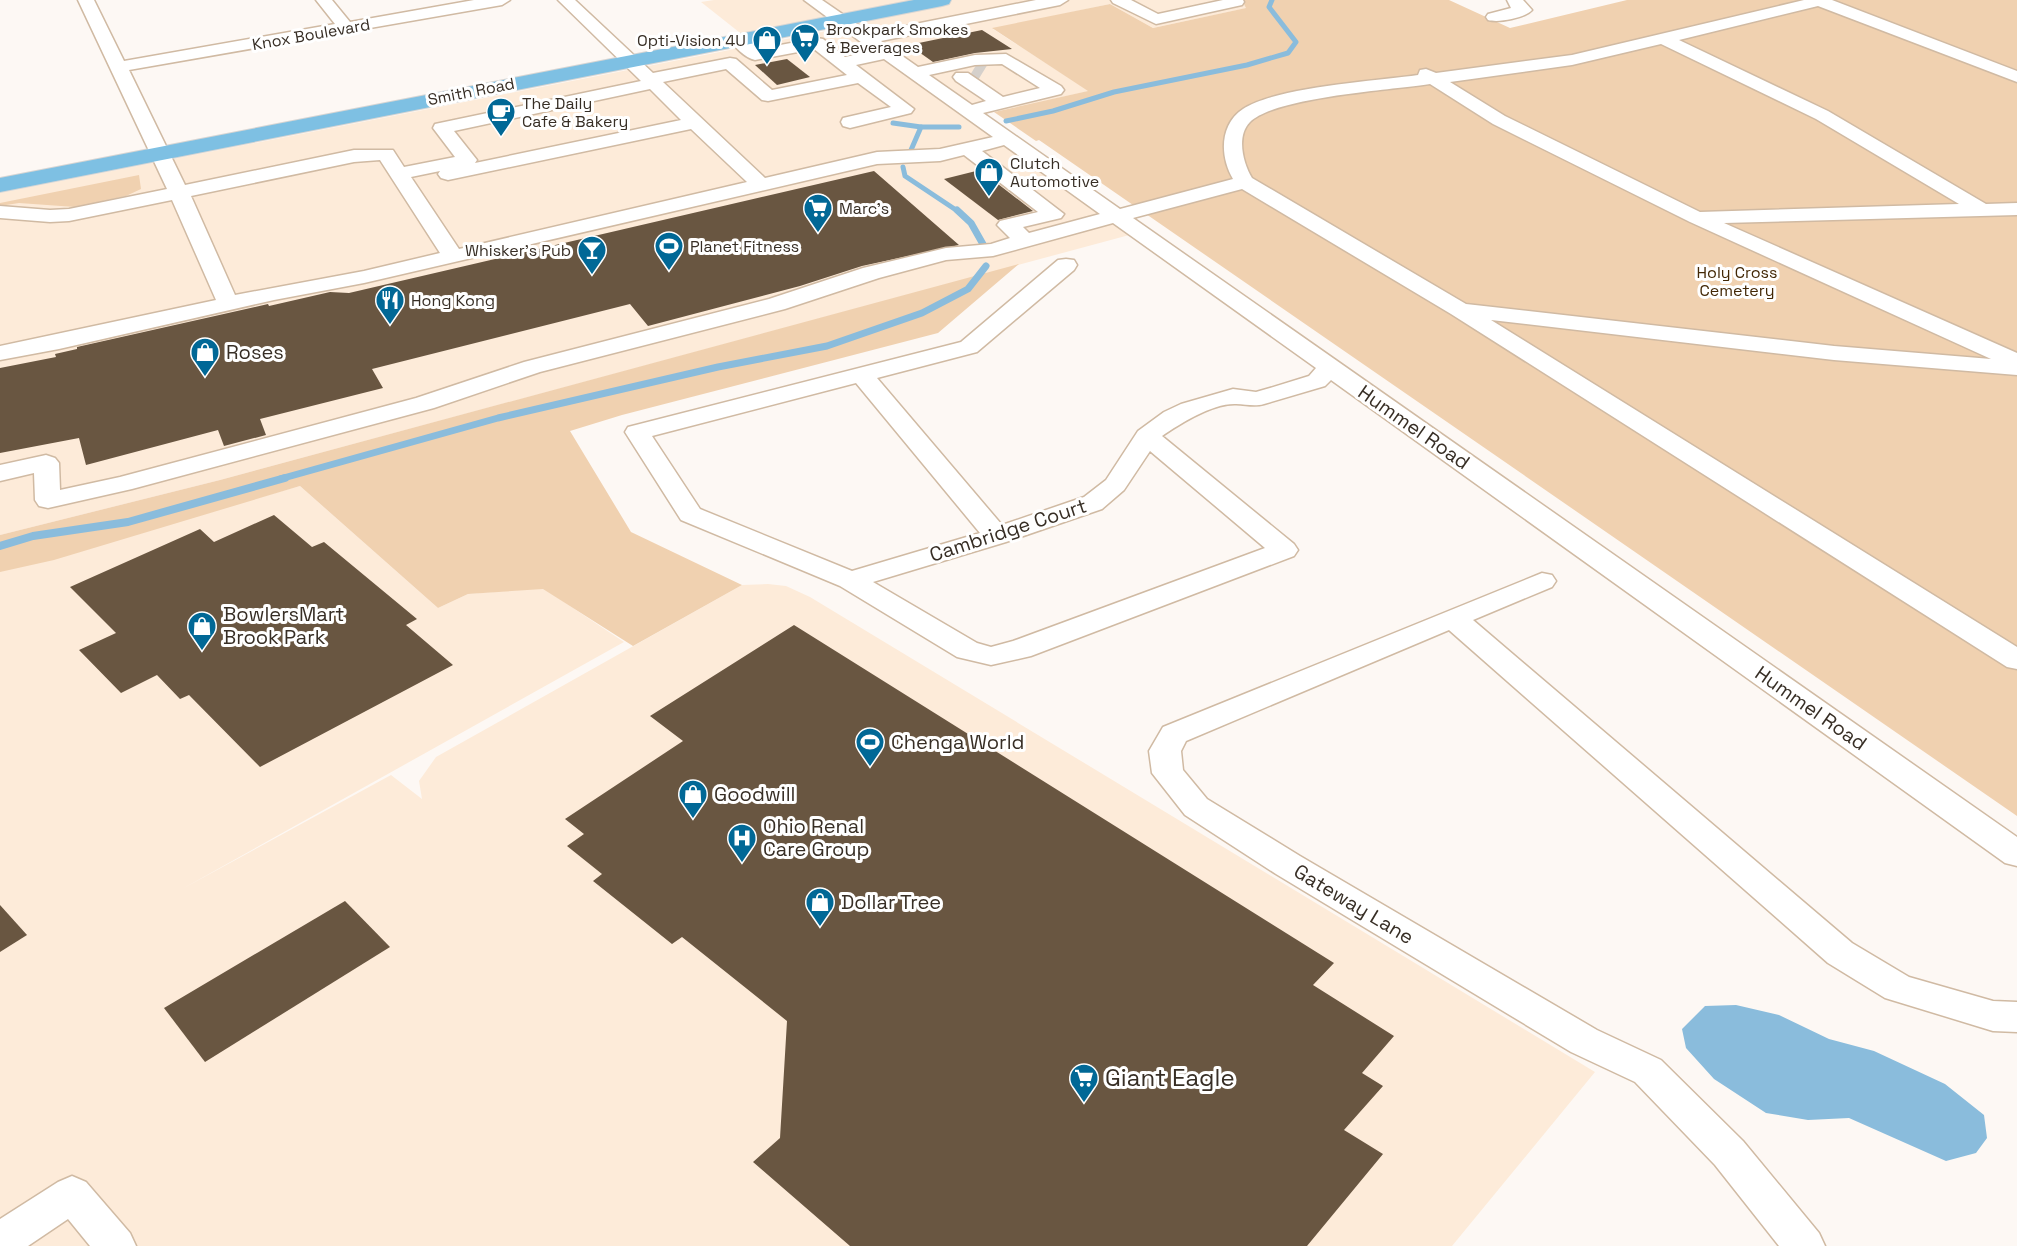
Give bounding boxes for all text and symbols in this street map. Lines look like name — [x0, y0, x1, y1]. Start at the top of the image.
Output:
street label: Knox Boulevard — [250, 14, 372, 55]
place label: Brookpark Smokes & Beverages — [826, 19, 969, 58]
supermarket icon: Brookpark Smokes & Beverages — [789, 22, 821, 64]
shop icon: Opti-Vision 4U — [751, 24, 783, 66]
place label: Opti-Vision 4U — [637, 30, 746, 51]
street label: Smith Road — [426, 73, 516, 110]
place label: The Daily Cafe & Bakery — [522, 93, 628, 132]
cafe icon: The Daily Cafe & Bakery — [485, 96, 517, 138]
place label: Clutch Automotive — [1010, 153, 1099, 192]
shop icon: Clutch Automotive — [973, 156, 1005, 198]
supermarket icon: Marc's — [802, 192, 834, 234]
place label: Marc's — [839, 198, 889, 219]
sports icon: Planet Fitness — [653, 230, 685, 272]
bar icon: Whisker's Pub — [576, 234, 608, 276]
place label: Planet Fitness — [690, 236, 799, 257]
place label: Whisker's Pub — [465, 240, 571, 261]
park label: Holy Cross Cemetery — [1697, 262, 1777, 301]
restaurant icon: Hong Kong — [374, 284, 406, 326]
place label: Hong Kong — [411, 290, 495, 311]
shop icon: Roses — [189, 336, 221, 378]
place label: Roses — [226, 339, 284, 365]
street label: Hummel Road — [1353, 379, 1475, 475]
street label: Cambridge Court — [926, 492, 1090, 568]
place label: BowlersMart Brook Park — [223, 601, 345, 650]
shop icon: BowlersMart Brook Park — [186, 610, 218, 652]
street label: Hummel Road — [1750, 660, 1872, 756]
sports icon: Chenga World — [854, 726, 886, 768]
place label: Chenga World — [891, 729, 1024, 755]
shop icon: Goodwill — [677, 778, 709, 820]
place label: Goodwill — [714, 781, 796, 807]
place label: Ohio Renal Care Group — [763, 813, 869, 862]
hospital icon: Ohio Renal Care Group — [726, 822, 758, 864]
street label: Gateway Lane — [1289, 858, 1419, 950]
shop icon: Dollar Tree — [804, 886, 836, 928]
place label: Dollar Tree — [841, 889, 941, 915]
supermarket icon: Giant Eagle — [1068, 1062, 1100, 1104]
place label: Giant Eagle — [1105, 1062, 1235, 1093]

